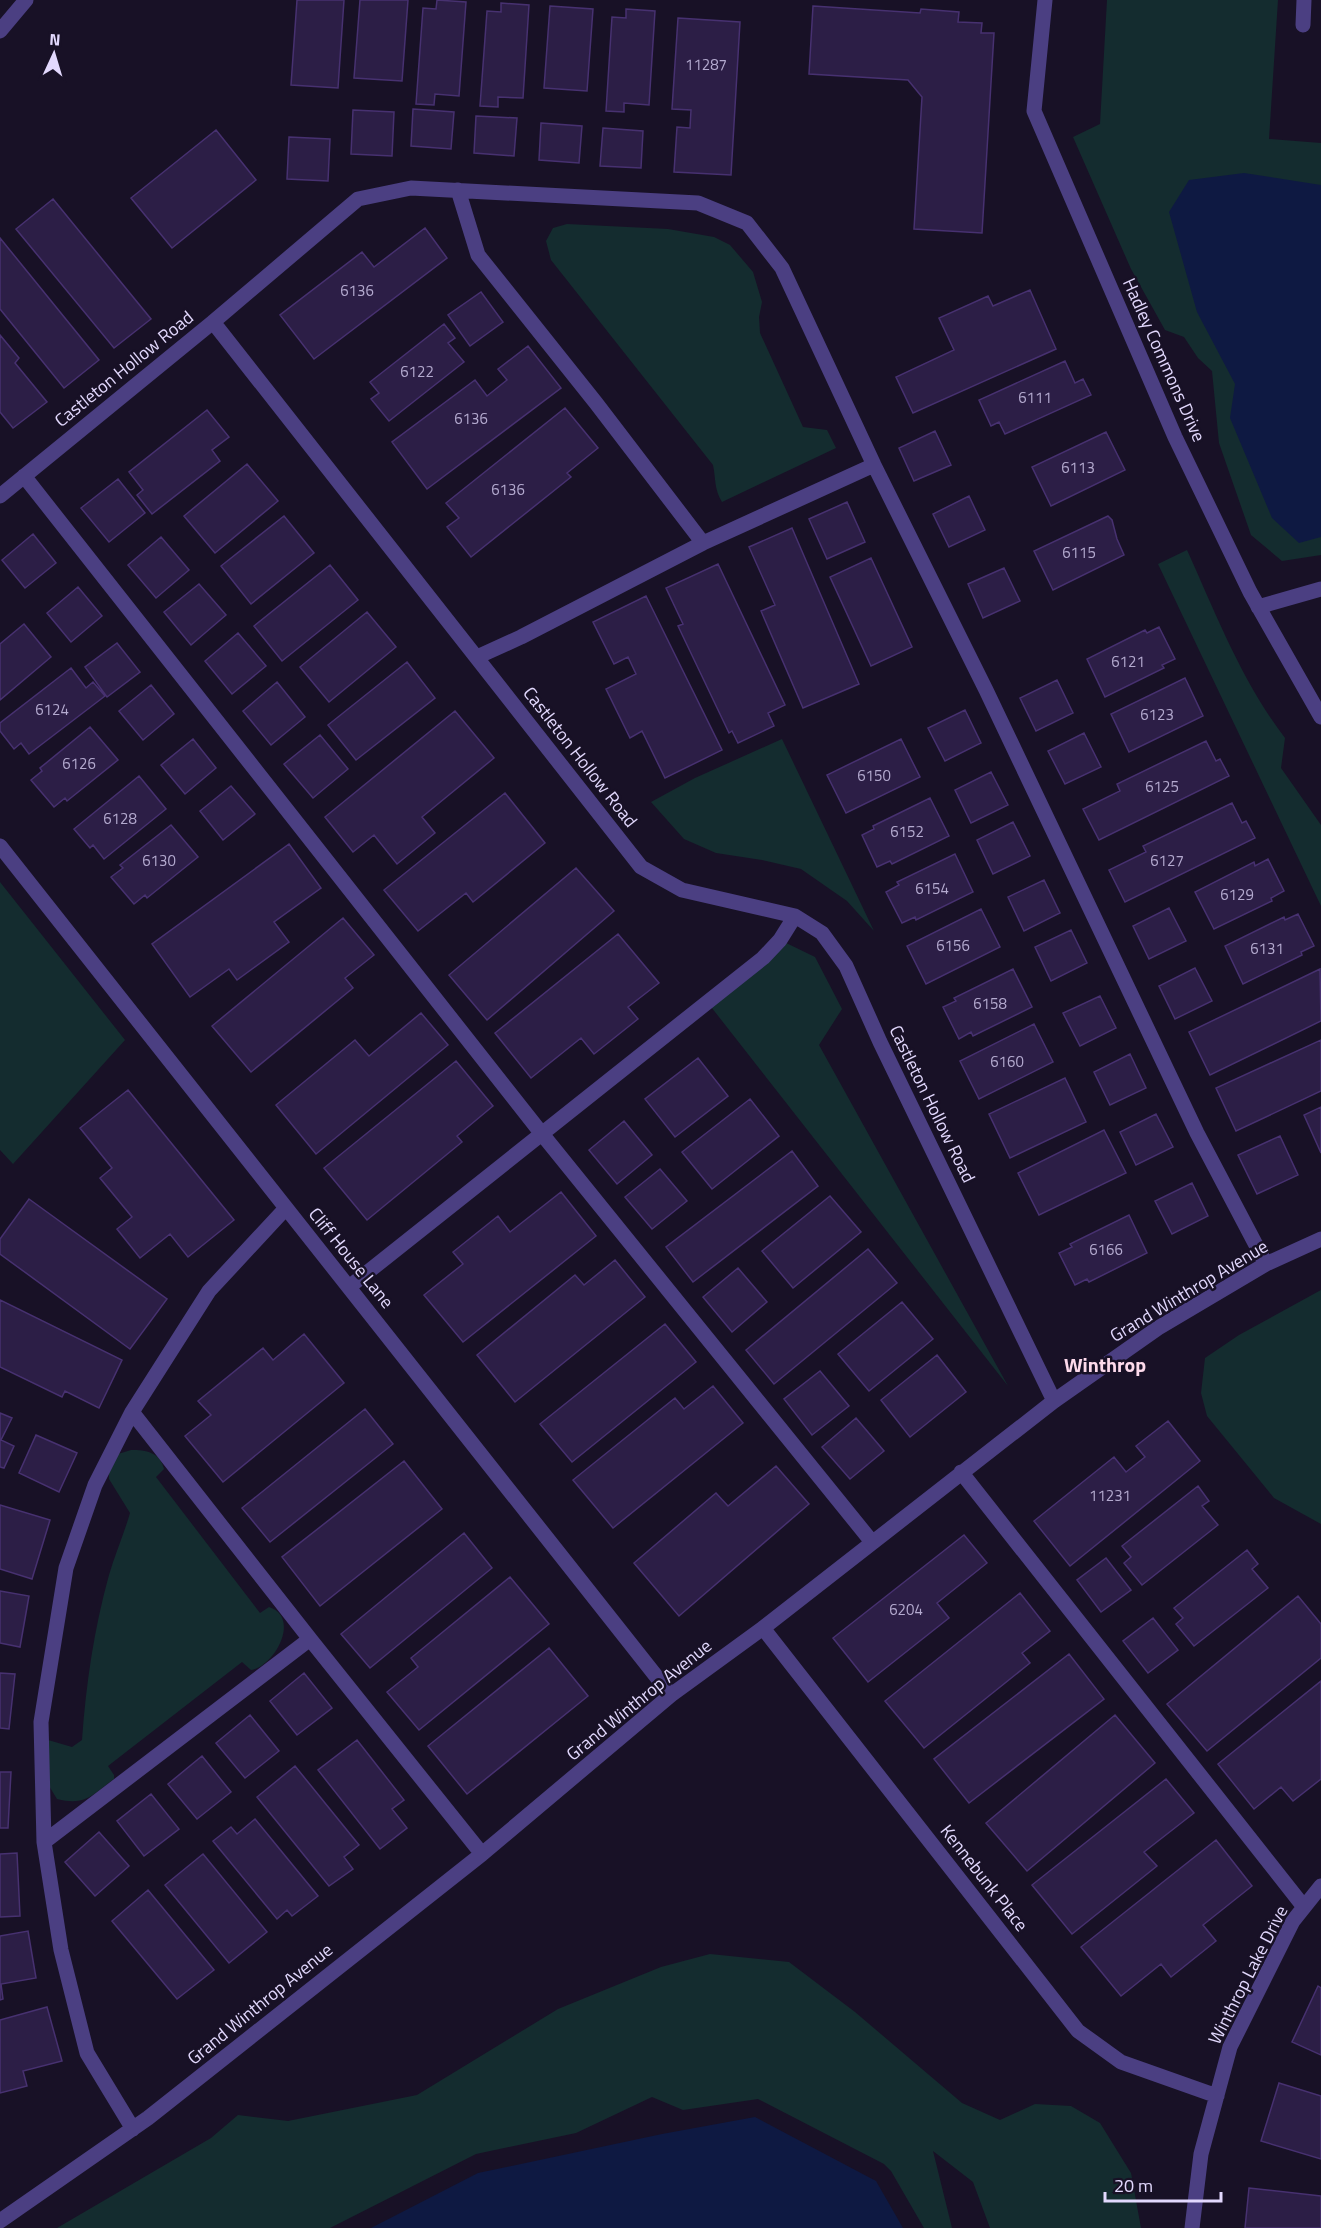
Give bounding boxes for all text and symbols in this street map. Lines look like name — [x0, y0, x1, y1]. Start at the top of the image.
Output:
north arrow — [24, 24, 84, 84]
text: N — [49, 27, 61, 51]
house number: 11287 — [685, 53, 727, 76]
street label: Hadley Commons Drive — [1116, 274, 1213, 446]
house number: 6136 — [340, 279, 374, 302]
street label: Castleton Hollow Road — [48, 304, 199, 433]
house number: 6122 — [400, 360, 434, 383]
house number: 6111 — [1018, 386, 1052, 409]
house number: 6136 — [454, 407, 488, 430]
house number: 6113 — [1061, 456, 1095, 479]
house number: 6136 — [491, 478, 525, 501]
house number: 6115 — [1062, 541, 1096, 564]
house number: 6121 — [1111, 650, 1145, 673]
street label: Castleton Hollow Road — [517, 681, 644, 833]
house number: 6124 — [35, 698, 69, 721]
house number: 6123 — [1140, 703, 1174, 726]
house number: 6126 — [62, 752, 96, 775]
house number: 6150 — [857, 764, 891, 787]
house number: 6125 — [1145, 775, 1179, 798]
house number: 6128 — [103, 807, 137, 830]
house number: 6152 — [890, 820, 924, 843]
house number: 6130 — [142, 849, 176, 872]
house number: 6127 — [1150, 849, 1184, 872]
house number: 6154 — [915, 877, 949, 900]
house number: 6129 — [1220, 883, 1254, 906]
house number: 6156 — [936, 934, 970, 957]
house number: 6131 — [1250, 937, 1284, 960]
house number: 6158 — [973, 992, 1007, 1015]
street label: Castleton Hollow Road — [883, 1021, 982, 1187]
house number: 6160 — [990, 1050, 1024, 1073]
street label: Cliff House Lane — [302, 1202, 400, 1314]
street label: Grand Winthrop Avenue — [1105, 1233, 1273, 1349]
house number: 6166 — [1089, 1238, 1123, 1261]
district label: Winthrop — [1064, 1349, 1146, 1380]
house number: 11231 — [1089, 1484, 1131, 1507]
house number: 6204 — [889, 1598, 923, 1621]
street label: Grand Winthrop Avenue — [560, 1632, 717, 1767]
street label: Kennebunk Place — [934, 1818, 1035, 1937]
street label: Winthrop Lake Drive — [1201, 1901, 1294, 2049]
street label: Grand Winthrop Avenue — [181, 1936, 338, 2071]
scale bar — [1105, 2165, 1220, 2203]
text: 20 m — [1114, 2172, 1153, 2199]

